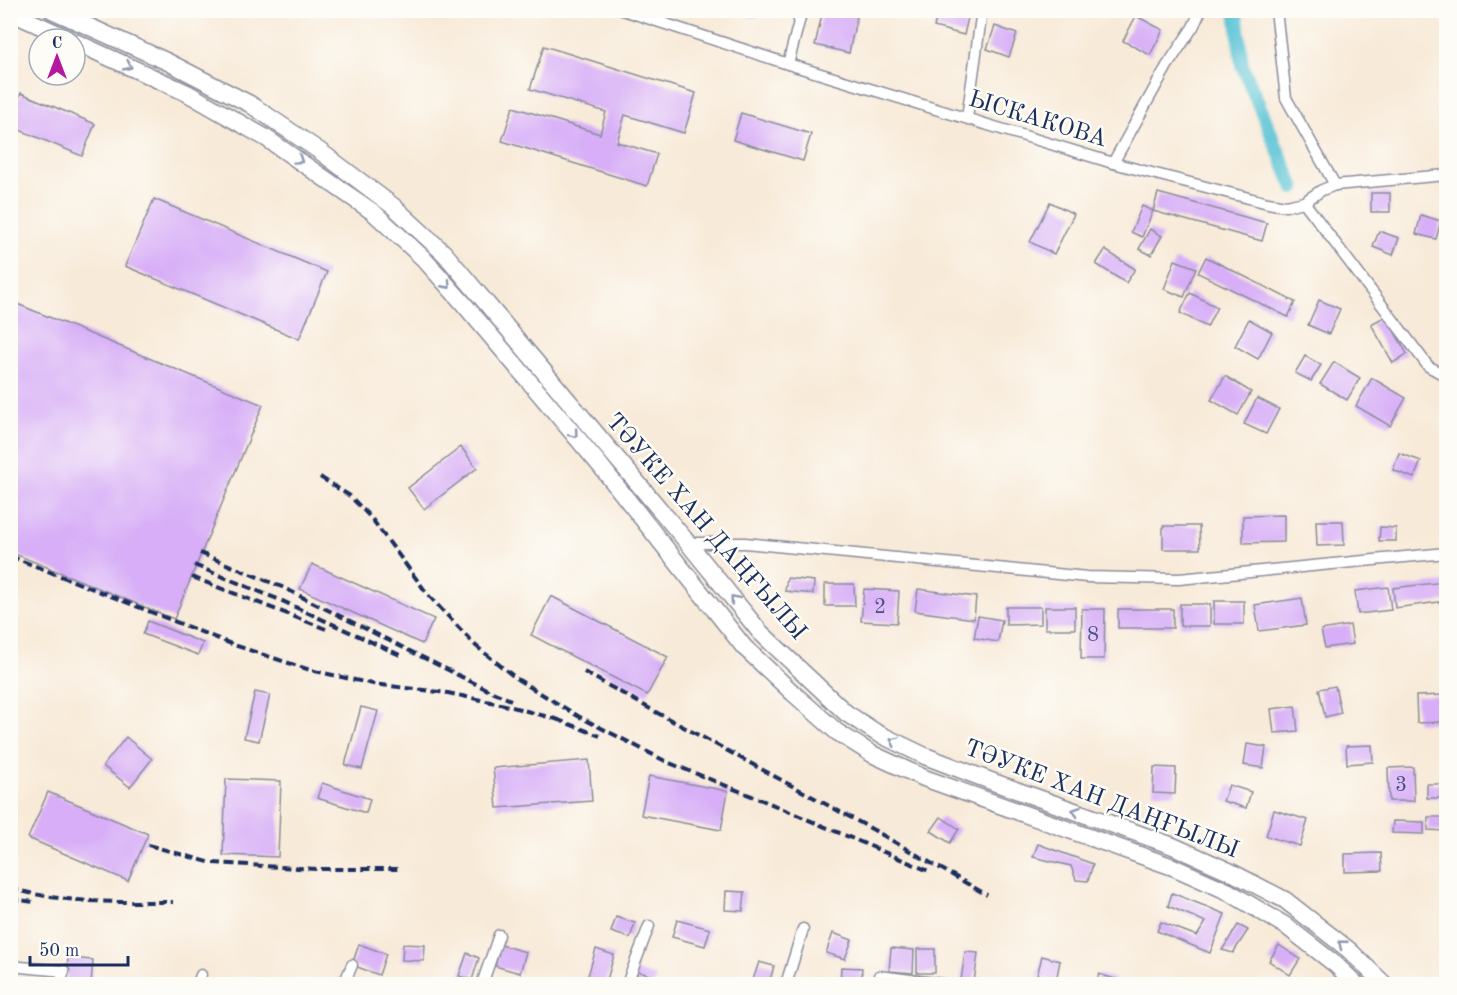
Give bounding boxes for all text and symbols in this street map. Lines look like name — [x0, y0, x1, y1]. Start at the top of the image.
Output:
north arrow — [27, 27, 87, 87]
text: С — [52, 36, 62, 52]
one-way arrow — [122, 59, 133, 71]
street label: ЫСКАКОВА — [965, 87, 1109, 152]
one-way arrow — [292, 153, 303, 164]
one-way arrow — [440, 278, 451, 289]
street label: ТӘУКЕ ХАН ДАҢҒЫЛЫ — [601, 409, 810, 645]
one-way arrow — [566, 427, 577, 438]
one-way arrow — [730, 595, 741, 606]
house number: 2 — [874, 597, 886, 618]
house number: 8 — [1087, 625, 1099, 646]
street label: ТӘУКЕ ХАН ДАҢҒЫЛЫ — [961, 736, 1242, 863]
one-way arrow — [889, 737, 900, 749]
house number: 3 — [1395, 775, 1407, 796]
one-way arrow — [1071, 806, 1081, 819]
scale bar — [30, 929, 128, 967]
one-way arrow — [1338, 941, 1349, 952]
text: 50 m — [39, 942, 79, 960]

